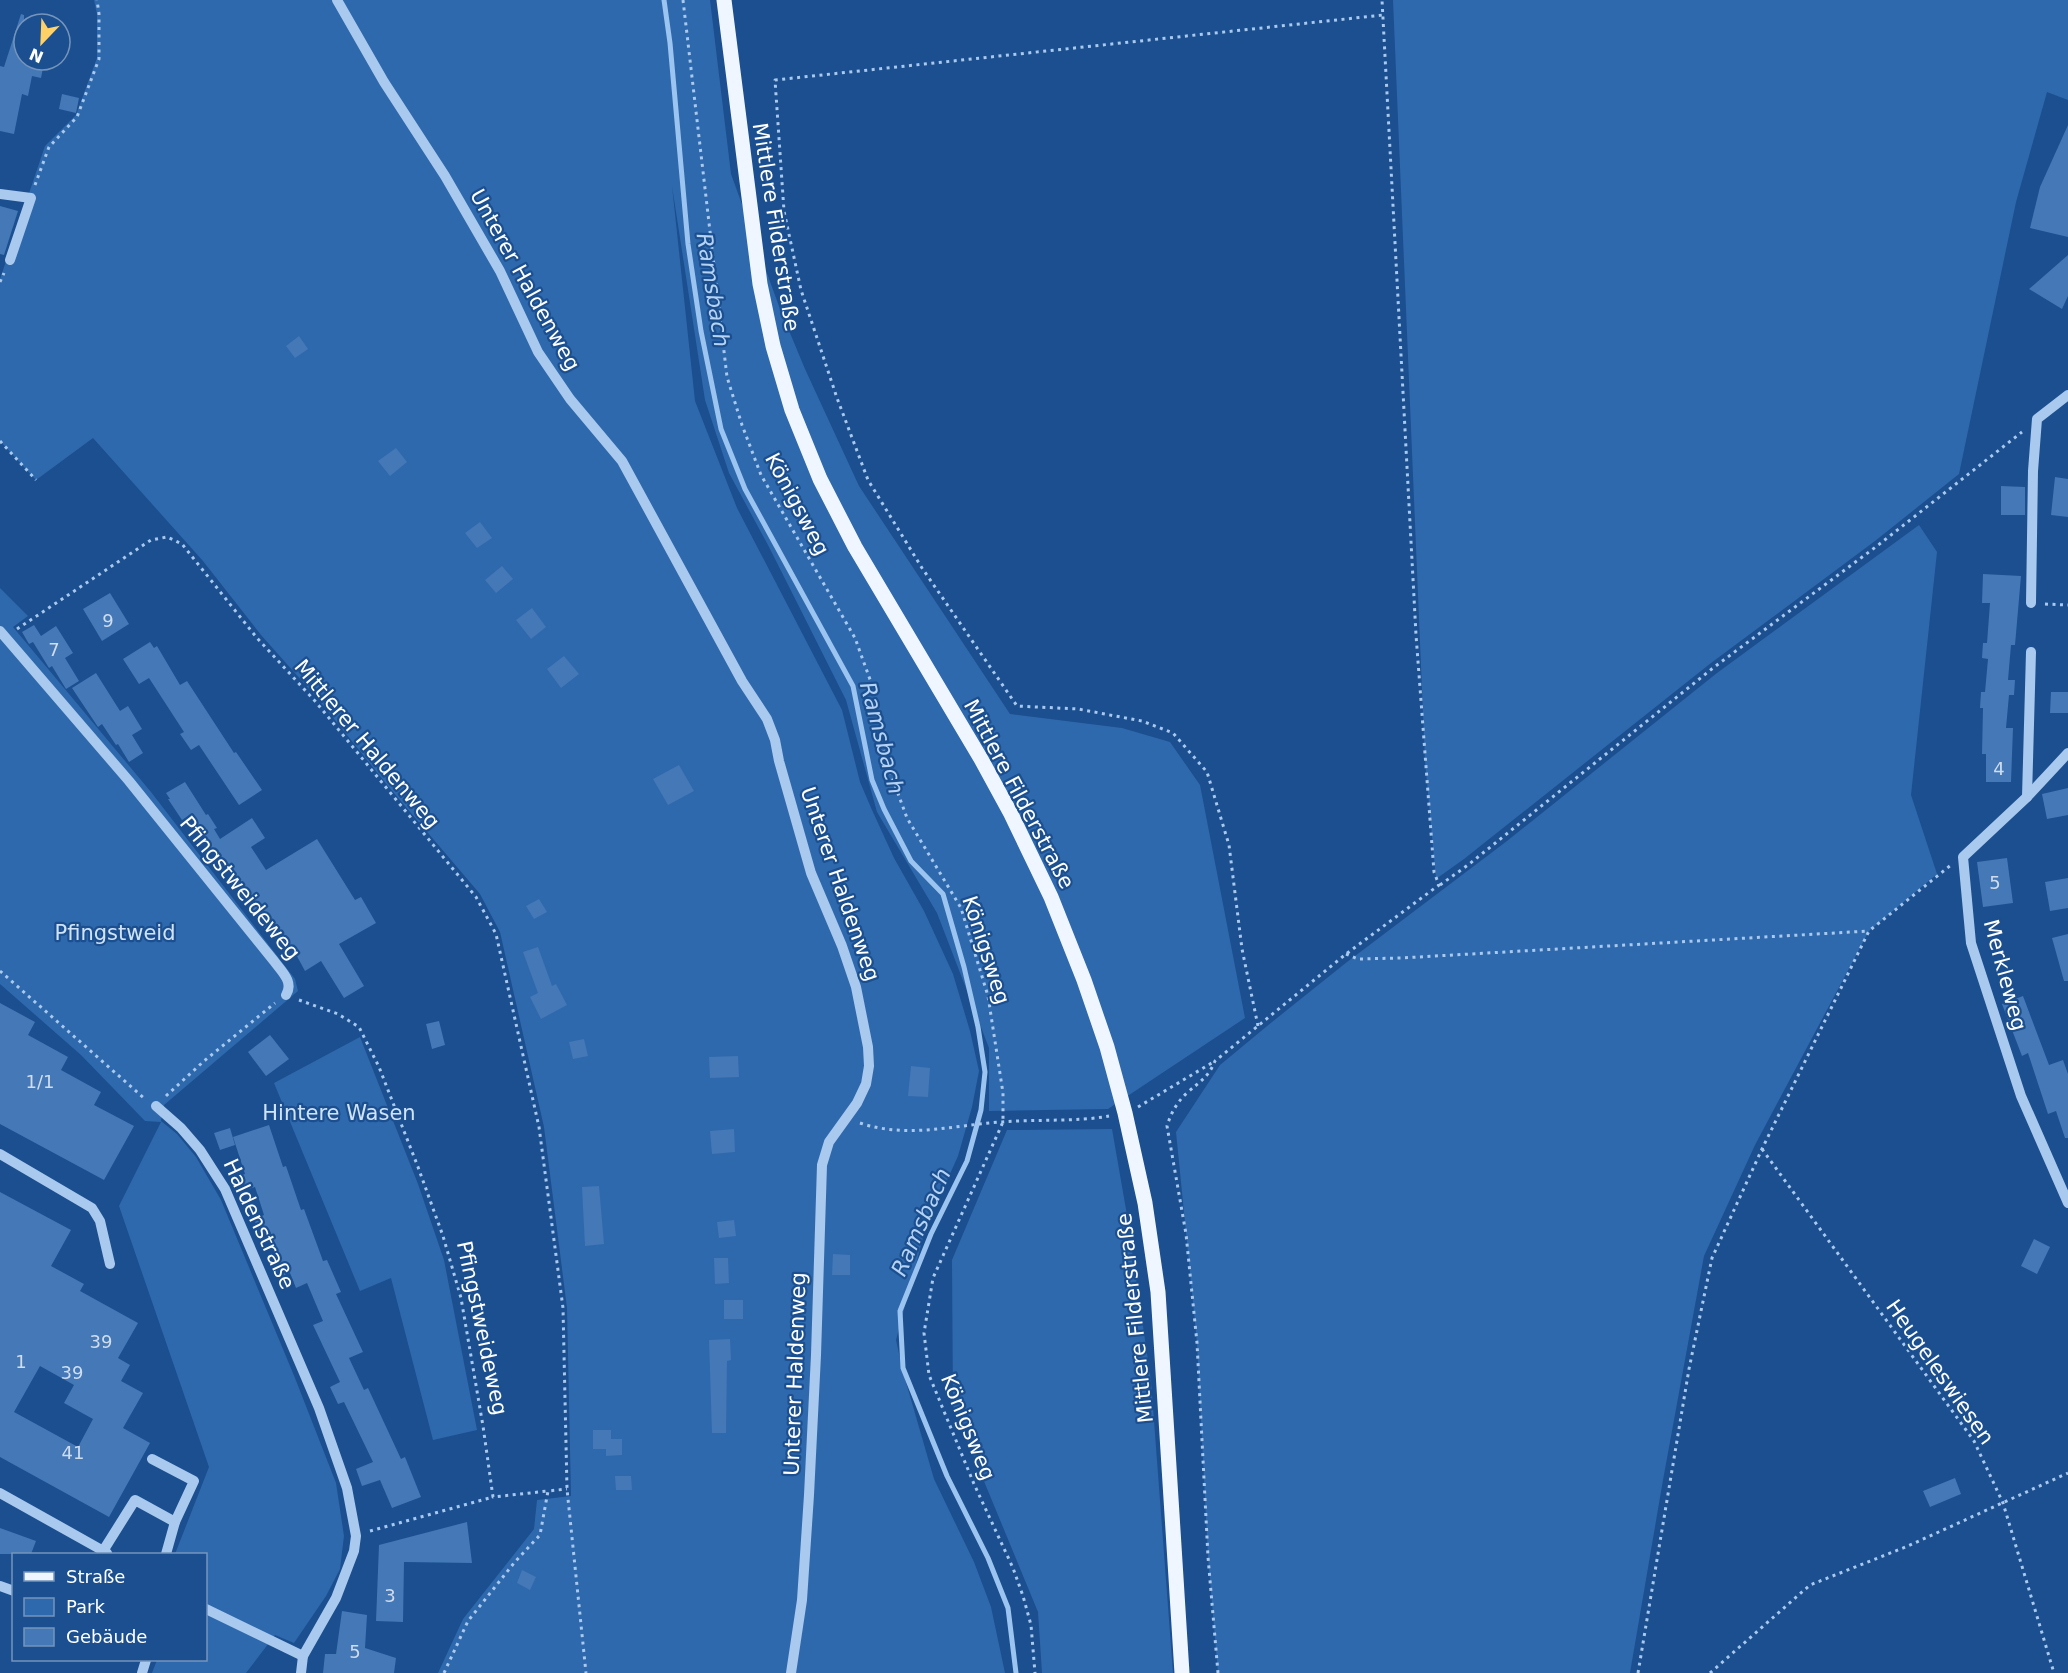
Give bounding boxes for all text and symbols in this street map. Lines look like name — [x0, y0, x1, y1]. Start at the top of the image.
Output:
north arrow — [12, 12, 72, 72]
text: N — [26, 44, 46, 67]
street label: Mittlere Filderstraße — [748, 121, 804, 333]
street label: Unterer Haldenweg — [465, 185, 585, 375]
water label: Ramsbach — [692, 231, 734, 349]
street label: Königsweg — [760, 449, 834, 559]
house number: 9 — [102, 610, 114, 631]
house number: 7 — [48, 639, 60, 660]
street label: Mittlerer Haldenweg — [289, 655, 445, 833]
water label: Ramsbach — [855, 679, 909, 797]
street label: Mittlere Filderstraße — [959, 695, 1079, 893]
house number: 4 — [1993, 758, 2005, 779]
street label: Unterer Haldenweg — [795, 784, 885, 984]
street label: Pfingstweideweg — [175, 812, 305, 964]
house number: 5 — [1989, 872, 2001, 893]
street label: Königsweg — [957, 893, 1015, 1007]
street label: Merkleweg — [1979, 917, 2031, 1033]
park label: Pfingstweid — [55, 921, 175, 945]
house number: 1/1 — [26, 1071, 54, 1092]
park label: Hintere Wasen — [262, 1101, 416, 1125]
street label: Haldenstraße — [218, 1155, 300, 1293]
water label: Ramsbach — [886, 1164, 956, 1280]
street label: Mittlere Filderstraße — [1112, 1212, 1158, 1424]
street label: Pfingstweideweg — [452, 1239, 512, 1417]
street label: Unterer Haldenweg — [779, 1272, 811, 1476]
street label: Heugeleswiesen — [1881, 1295, 1999, 1449]
house number: 39 — [90, 1331, 112, 1352]
house number: 1 — [15, 1351, 27, 1372]
house number: 39 — [61, 1362, 83, 1383]
street label: Königsweg — [936, 1370, 1000, 1484]
house number: 41 — [62, 1442, 84, 1463]
legend — [12, 1553, 207, 1661]
text: Straße — [66, 1566, 125, 1587]
house number: 3 — [384, 1585, 396, 1606]
text: Park — [66, 1596, 105, 1617]
text: Gebäude — [66, 1626, 147, 1647]
house number: 5 — [349, 1641, 361, 1662]

